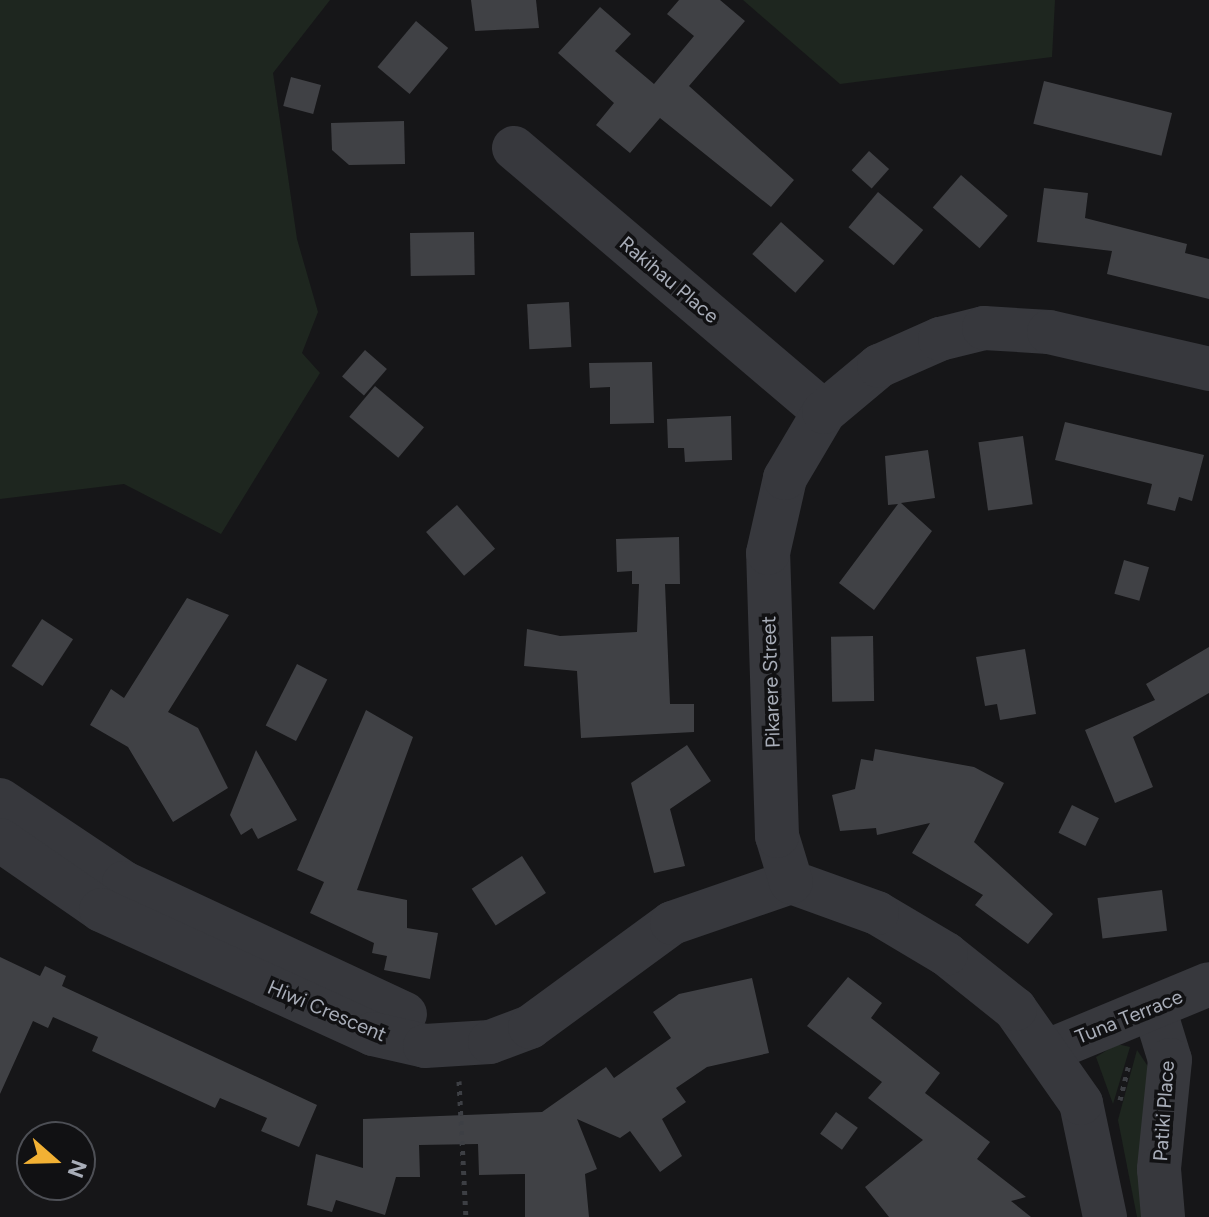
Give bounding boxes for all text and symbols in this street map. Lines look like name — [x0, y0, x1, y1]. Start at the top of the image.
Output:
street label: Rakihau Place — [614, 231, 724, 329]
street label: Pikarere Street — [757, 616, 785, 748]
street label: Hiwi Crescent — [264, 975, 390, 1047]
street label: Tuna Terrace — [1072, 985, 1186, 1049]
street label: Patiki Place — [1149, 1060, 1179, 1162]
north arrow — [16, 1121, 96, 1201]
text: N — [62, 1156, 93, 1181]

